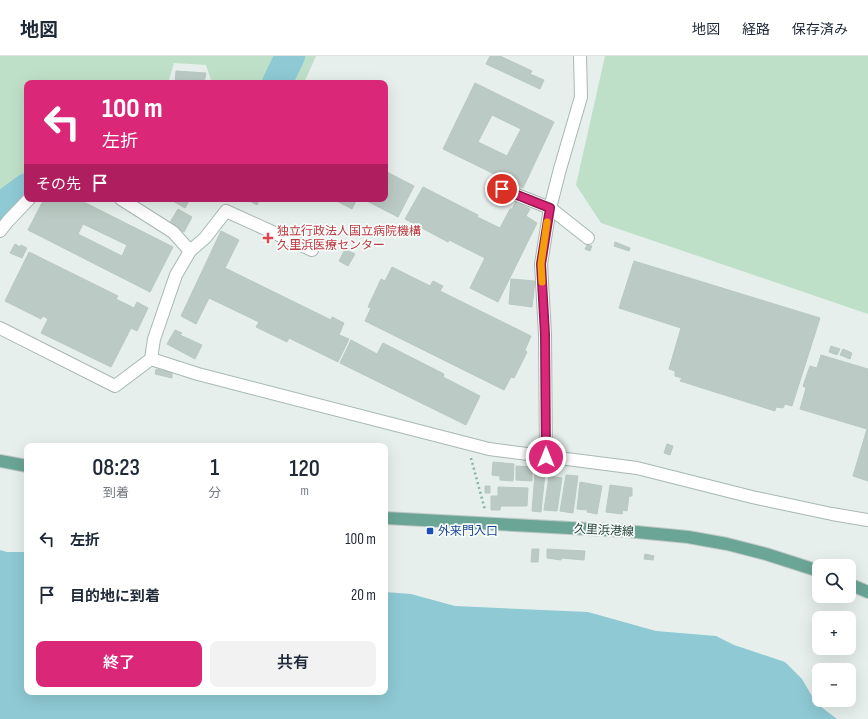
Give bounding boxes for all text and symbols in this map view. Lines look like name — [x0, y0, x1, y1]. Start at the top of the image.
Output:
text: 地図 — [20, 19, 58, 42]
text: 地図 — [692, 21, 720, 38]
text: 経路 — [742, 21, 770, 38]
text: 保存済み — [792, 21, 848, 38]
text: 100 m — [102, 92, 163, 125]
icon: left — [36, 96, 88, 148]
text: 左折 — [102, 131, 138, 152]
icon: arrive — [89, 172, 111, 194]
pin — [485, 172, 519, 206]
text: その先 — [36, 175, 81, 194]
icon: arrive — [491, 178, 513, 200]
place label: 独立行政法人国立病院機構 久里浜医療センター — [277, 224, 421, 253]
marker: 独立行政法人国立病院機構 久里浜医療センター — [262, 232, 274, 244]
position arrow — [525, 436, 567, 478]
text: 08:23 — [92, 453, 140, 482]
text: 1 — [210, 453, 219, 482]
text: 120 — [289, 454, 320, 483]
text: m — [300, 483, 309, 499]
text: 到着 — [103, 485, 129, 501]
text: 分 — [208, 485, 221, 501]
street label: 久里浜港線 — [574, 521, 634, 540]
place label: 外来門入口 — [438, 524, 498, 539]
marker: 外来門入口 — [425, 526, 435, 536]
icon: left — [36, 528, 58, 550]
text: 100 m — [345, 530, 376, 549]
text: 左折 — [70, 531, 100, 550]
map controls — [812, 559, 856, 707]
button: search — [812, 559, 856, 603]
icon: arrive — [36, 584, 58, 606]
text: 20 m — [351, 586, 376, 605]
text: 目的地に到着 — [70, 587, 160, 606]
button: + — [812, 611, 856, 655]
button: 終了 — [36, 641, 202, 687]
button: 共有 — [210, 641, 376, 687]
button: − — [812, 663, 856, 707]

